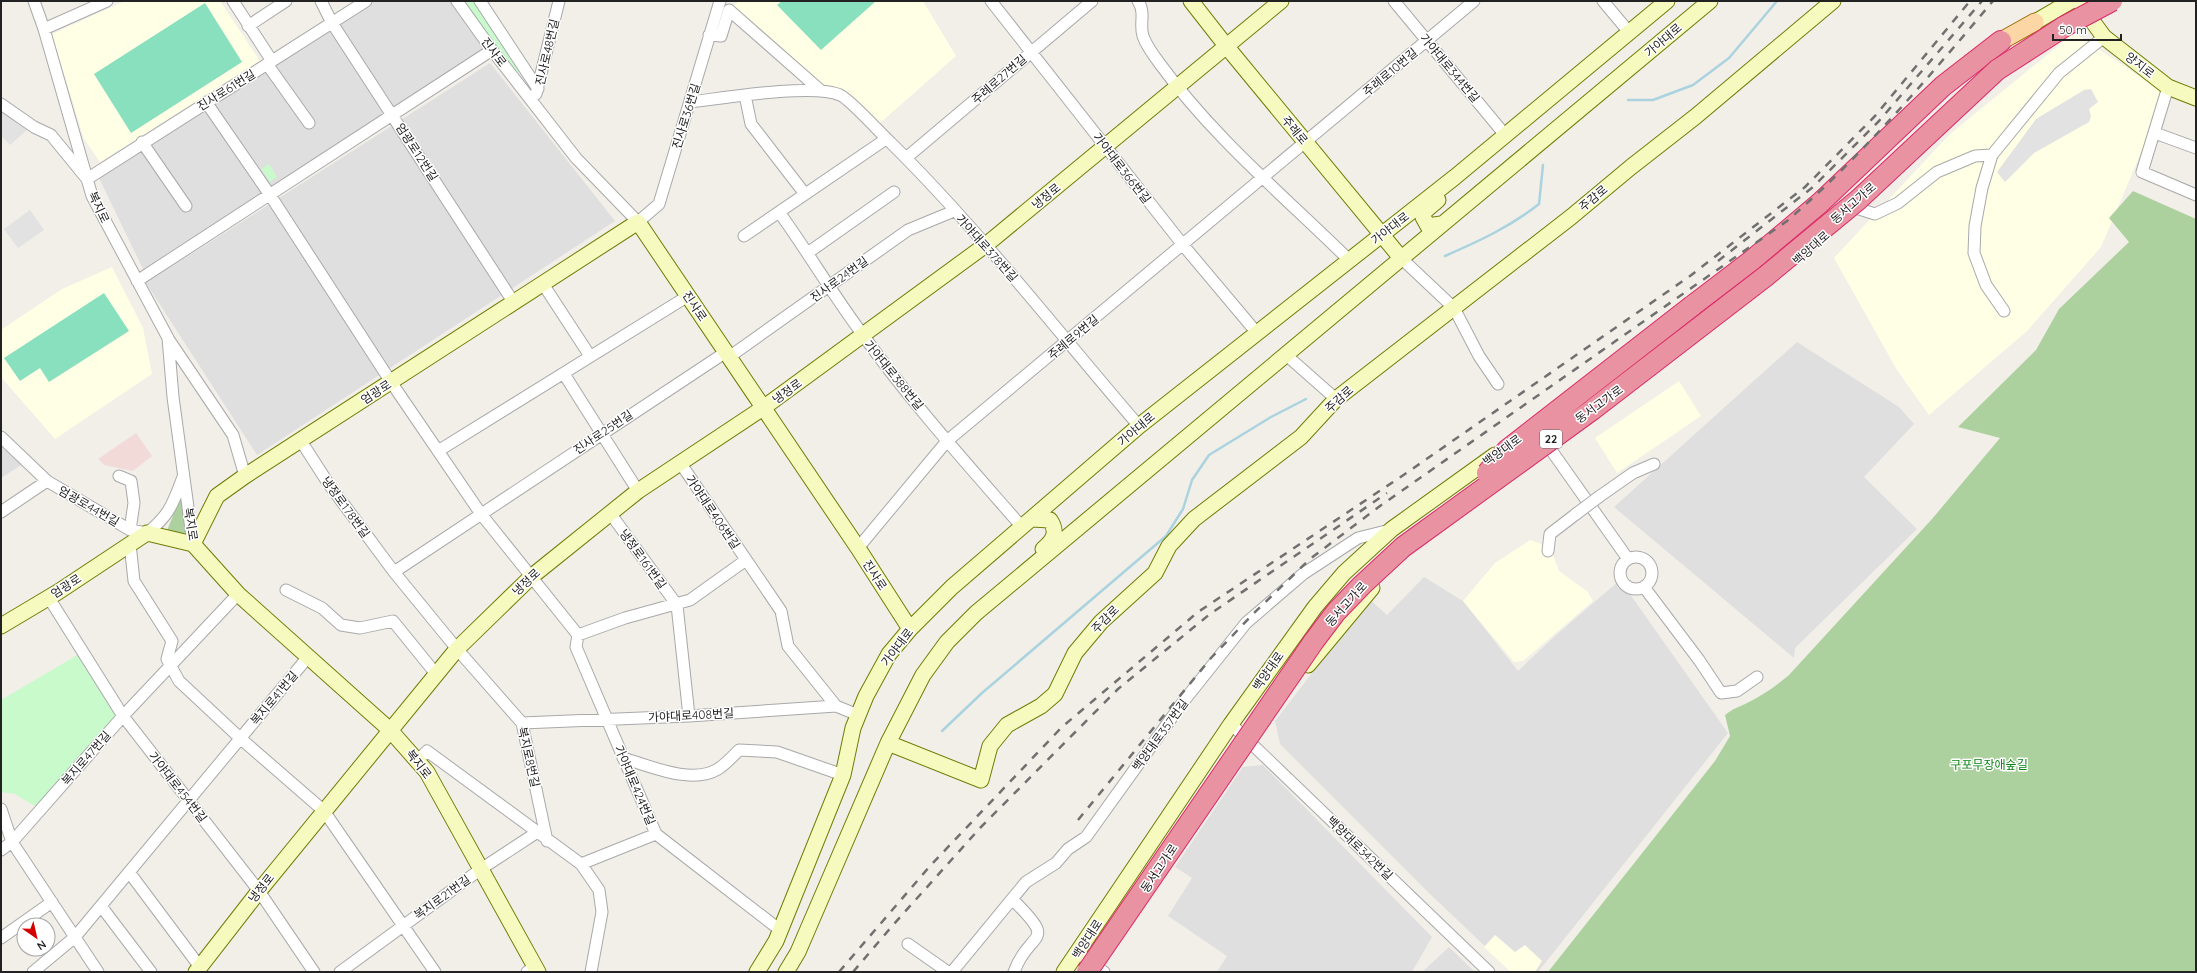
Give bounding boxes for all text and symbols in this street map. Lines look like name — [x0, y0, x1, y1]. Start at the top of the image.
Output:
scale bar — [2053, 16, 2121, 42]
street label: 진사로48번길 — [532, 17, 562, 87]
street label: 가야대로 — [1641, 20, 1685, 60]
text: 50 m — [2059, 22, 2087, 37]
street label: 가야대로344번길 — [1417, 31, 1483, 105]
street label: 진사로 — [478, 34, 510, 70]
street label: 주례로10번길 — [1360, 45, 1420, 99]
street label: 양지로 — [2122, 49, 2158, 81]
street label: 주례로27번길 — [969, 51, 1029, 107]
street label: 진사로61번길 — [194, 66, 258, 114]
street label: 진사로36번길 — [669, 81, 703, 151]
street label: 주례로 — [1279, 112, 1311, 148]
street label: 엄광로12번길 — [393, 120, 441, 184]
street label: 가야대로366번길 — [1090, 130, 1154, 206]
street label: 동서고가로 — [1827, 179, 1879, 227]
street label: 냉정로 — [1028, 180, 1064, 212]
street label: 주감로 — [1575, 182, 1611, 214]
street label: 복지로 — [85, 189, 113, 225]
street label: 가야대로 — [1368, 208, 1412, 248]
street label: 가야대로378번길 — [953, 211, 1021, 285]
street label: 백양대로 — [1790, 228, 1832, 268]
street label: 진사로24번길 — [807, 253, 871, 305]
street label: 진사로 — [680, 288, 710, 324]
street label: 주례로9번길 — [1044, 311, 1102, 363]
street label: 가야대로388번길 — [861, 337, 927, 413]
street label: 냉정로 — [769, 375, 805, 407]
street label: 엄광로 — [358, 377, 394, 407]
street label: 주감로 — [1322, 382, 1356, 416]
street label: 동서고가로 — [1572, 382, 1626, 426]
street label: 진사로25번길 — [570, 407, 636, 457]
street label: 가야대로 — [1114, 409, 1158, 449]
road number: 22 — [1540, 430, 1562, 448]
street label: 백양대로 — [1480, 431, 1524, 469]
street label: 가야대로406번길 — [683, 472, 743, 552]
street label: 냉정로178번길 — [319, 473, 373, 541]
street label: 엄광로44번길 — [56, 483, 122, 529]
street label: 복지로 — [181, 506, 201, 542]
street label: 냉정로161번길 — [616, 526, 670, 592]
street label: 진사로 — [860, 557, 890, 593]
street label: 냉정로 — [509, 565, 543, 599]
street label: 엄광로 — [48, 571, 84, 601]
street label: 동서고가로 — [1322, 578, 1370, 630]
street label: 주감로 — [1088, 602, 1122, 636]
street label: 가야대로 — [878, 625, 916, 669]
street label: 백양대로 — [1249, 649, 1287, 693]
street label: 복지로41번길 — [247, 668, 301, 728]
street label: 백양대로357번길 — [1129, 696, 1191, 774]
street label: 가야대로408번길 — [648, 705, 734, 725]
street label: 복지로8번길 — [515, 725, 543, 789]
street label: 복지로47번길 — [58, 728, 114, 788]
street label: 가야대로424번길 — [611, 743, 659, 827]
street label: 복지로 — [403, 746, 435, 782]
street label: 가야대로454번길 — [146, 749, 210, 825]
park label: 구포무장애숲길 — [1950, 757, 2028, 772]
street label: 백양대로342번길 — [1324, 813, 1396, 883]
street label: 동서고가로 — [1137, 841, 1181, 895]
street label: 냉정로 — [245, 870, 277, 906]
street label: 복지로21번길 — [411, 871, 473, 923]
street label: 백양대로 — [1069, 916, 1105, 962]
north arrow — [16, 917, 56, 957]
text: N — [34, 937, 49, 953]

